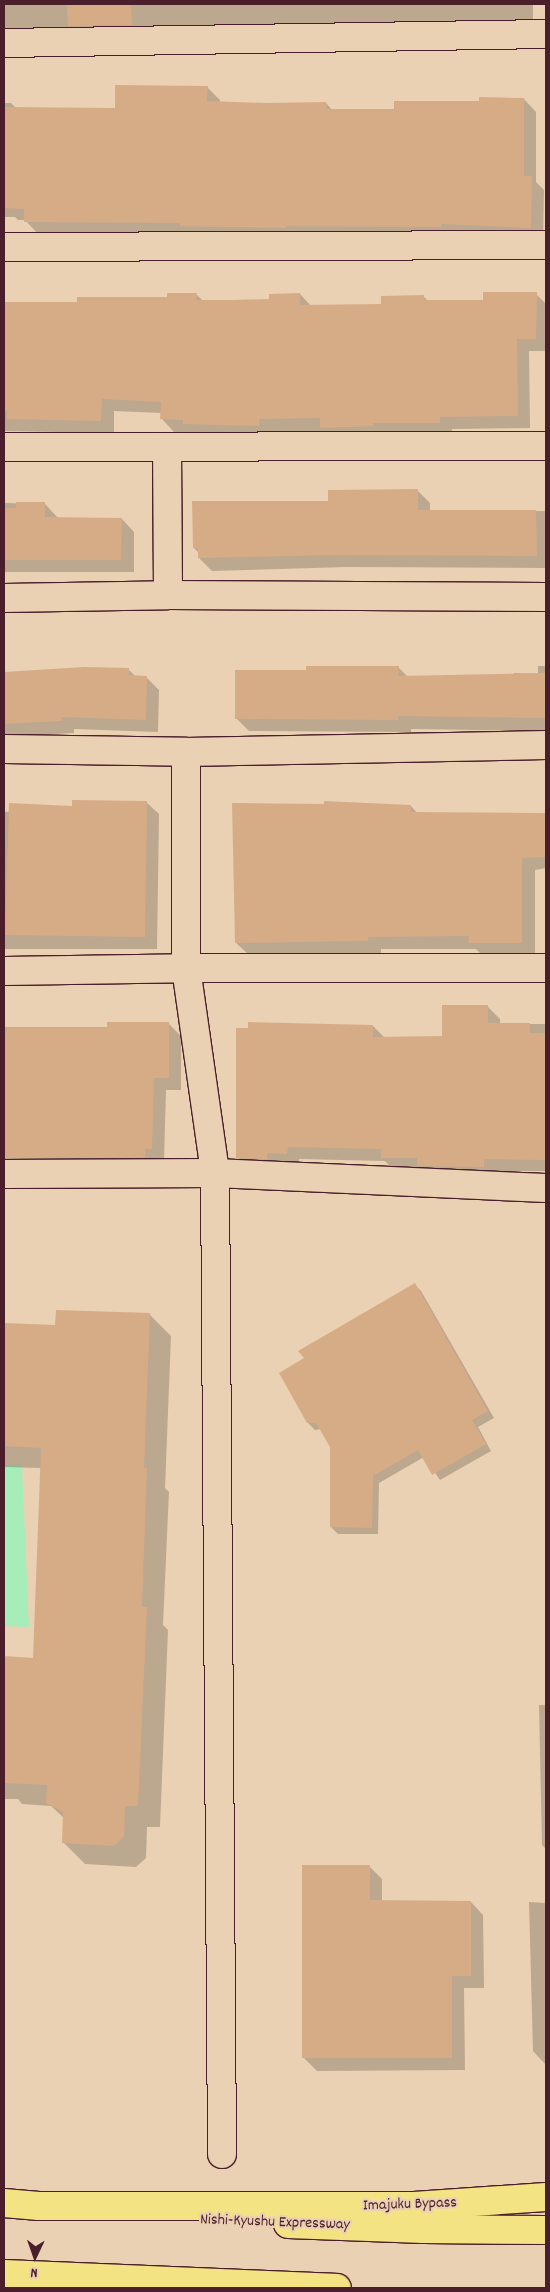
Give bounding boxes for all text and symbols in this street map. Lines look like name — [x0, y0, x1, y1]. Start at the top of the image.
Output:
street label: Imajuku Bypass — [363, 2194, 457, 2216]
street label: Nishi-Kyushu Expressway — [200, 2211, 350, 2235]
north arrow — [10, 2232, 60, 2282]
text: N — [30, 2262, 38, 2282]

